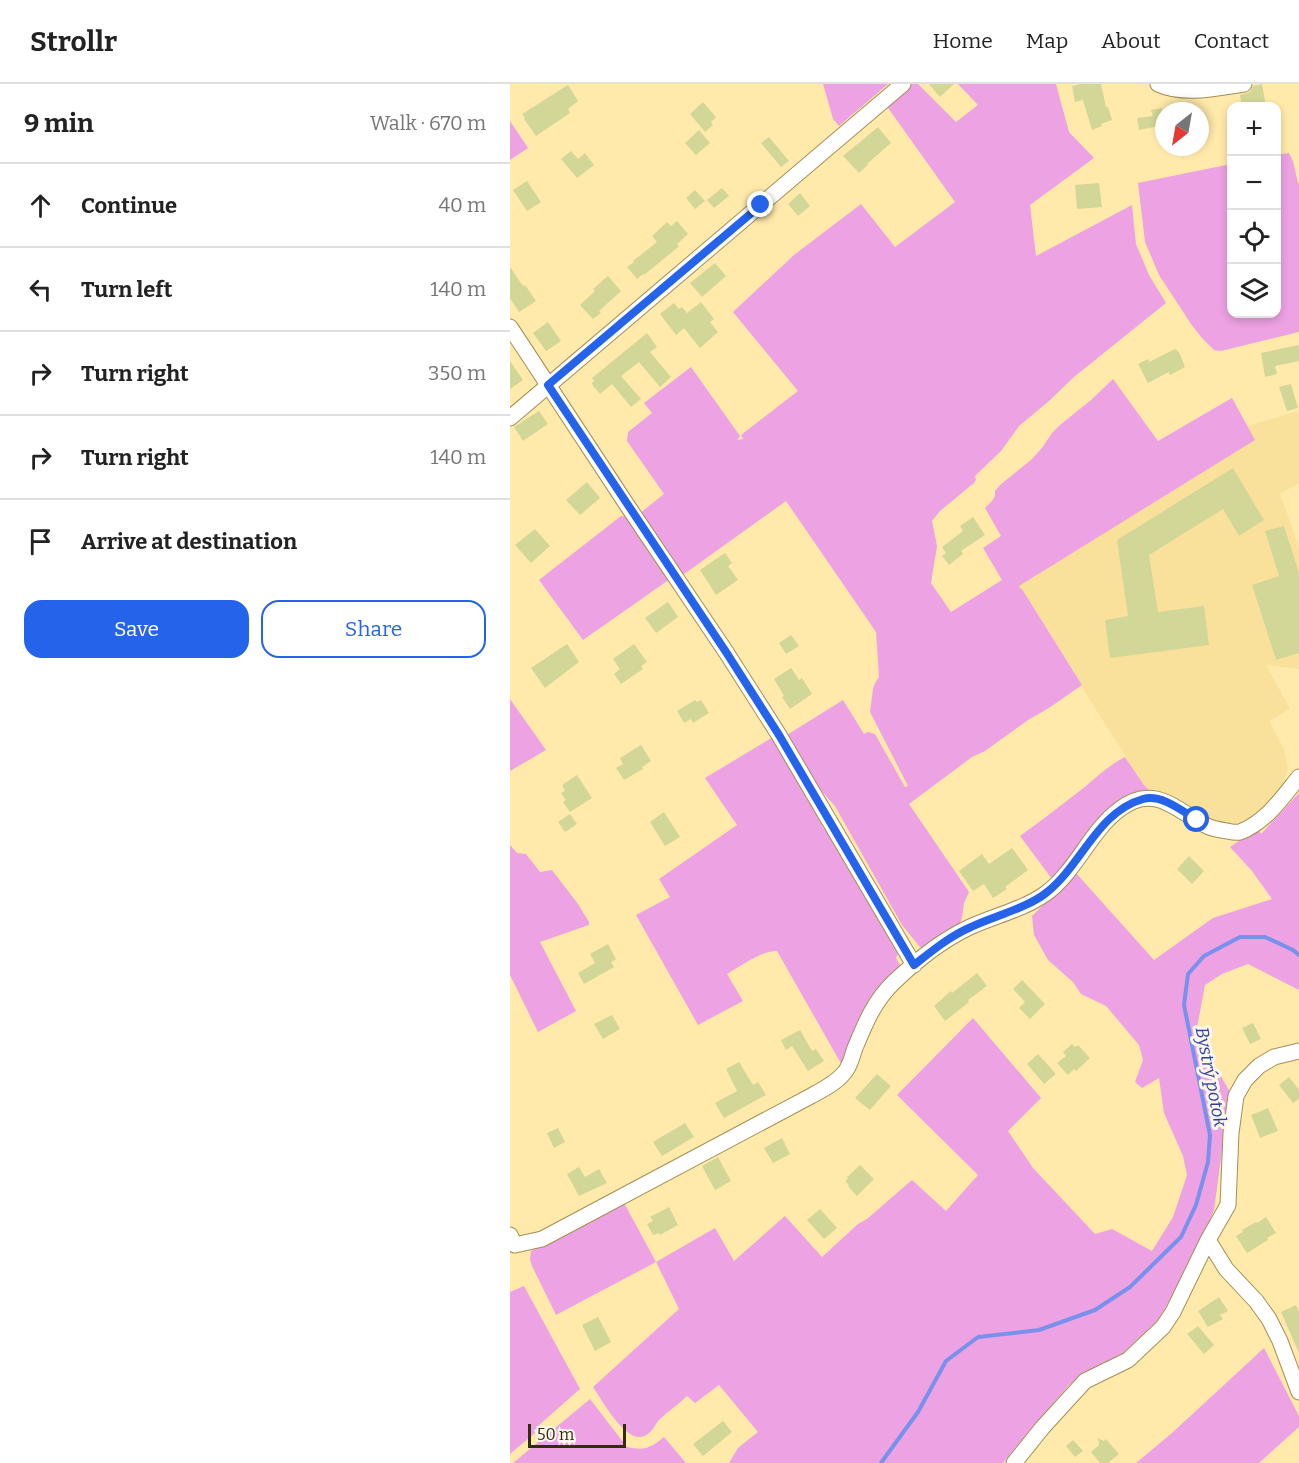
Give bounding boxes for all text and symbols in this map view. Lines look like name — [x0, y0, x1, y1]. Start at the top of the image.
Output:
text: Strollr — [30, 25, 117, 58]
text: Home — [933, 28, 993, 54]
text: Map — [1026, 28, 1068, 54]
text: About — [1101, 28, 1161, 54]
text: Contact — [1194, 28, 1269, 54]
north arrow — [1155, 102, 1209, 156]
map controls — [1227, 102, 1281, 318]
button: + — [1227, 102, 1281, 156]
text: 9 min — [24, 108, 94, 139]
text: Walk · 670 m — [370, 111, 486, 135]
button: − — [1227, 156, 1281, 210]
icon: ahead — [24, 189, 57, 222]
route end — [747, 191, 773, 217]
text: Continue — [81, 192, 177, 219]
text: 40 m — [438, 193, 486, 217]
button: locate — [1227, 210, 1281, 264]
button: layers — [1227, 264, 1281, 318]
icon: left — [24, 273, 57, 306]
text: Turn left — [81, 276, 173, 303]
text: 140 m — [430, 277, 486, 301]
icon: right — [24, 357, 57, 390]
text: Turn right — [81, 360, 189, 387]
text: 350 m — [428, 361, 486, 385]
icon: right — [24, 441, 57, 474]
text: Turn right — [81, 444, 189, 471]
text: 140 m — [430, 445, 486, 469]
icon: arrive — [24, 525, 57, 558]
text: Arrive at destination — [81, 528, 297, 555]
button: Save — [24, 600, 249, 658]
button: Share — [261, 600, 486, 658]
route start — [1183, 806, 1209, 832]
water label: Bystrý potok — [1191, 1025, 1232, 1129]
scale bar — [528, 1421, 626, 1448]
text: 50 m — [537, 1425, 574, 1444]

